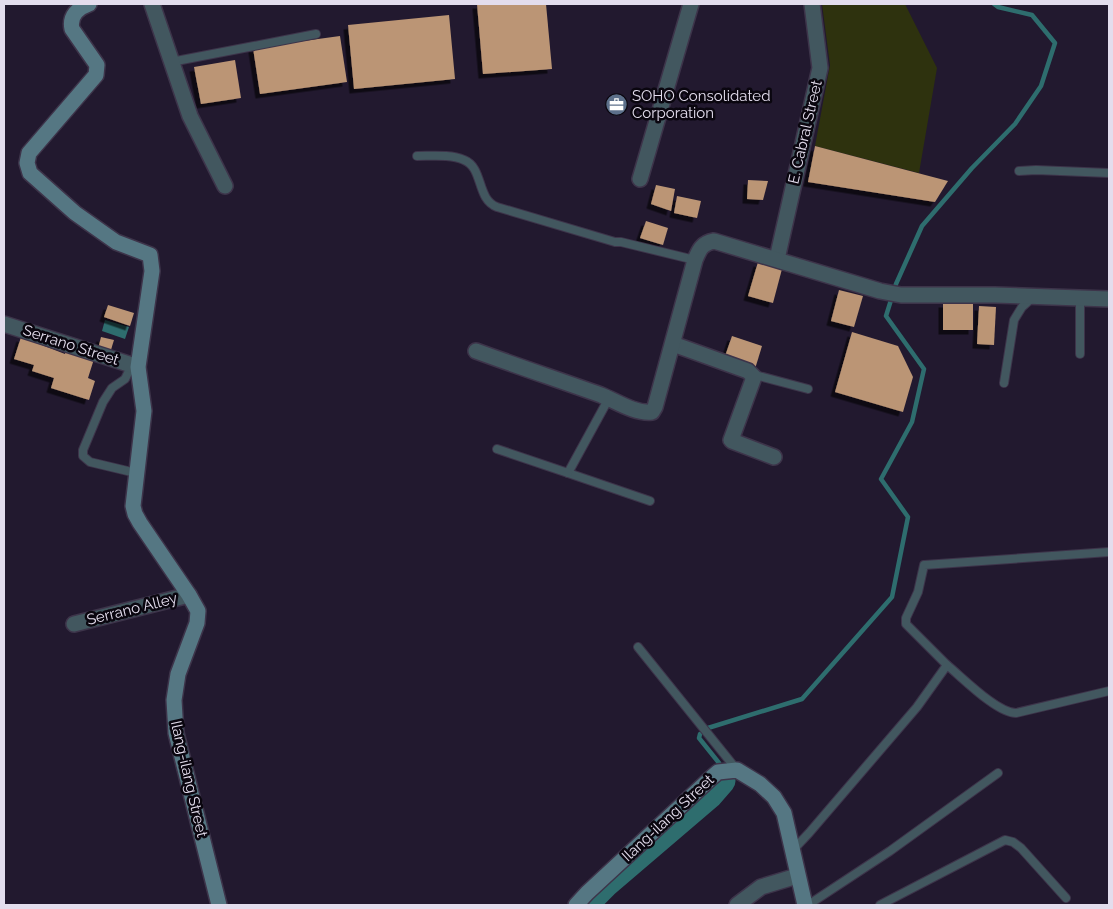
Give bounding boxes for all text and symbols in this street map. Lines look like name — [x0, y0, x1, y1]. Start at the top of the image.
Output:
street label: E. Cabral Street — [784, 78, 826, 186]
place label: SOHO Consolidated Corporation — [632, 87, 771, 122]
office icon: SOHO Consolidated Corporation — [604, 93, 628, 117]
street label: Serrano Street — [21, 321, 121, 369]
street label: Serrano Alley — [85, 589, 179, 629]
street label: Ilang-ilang Street — [167, 719, 211, 839]
street label: Ilang-ilang Street — [618, 771, 718, 865]

